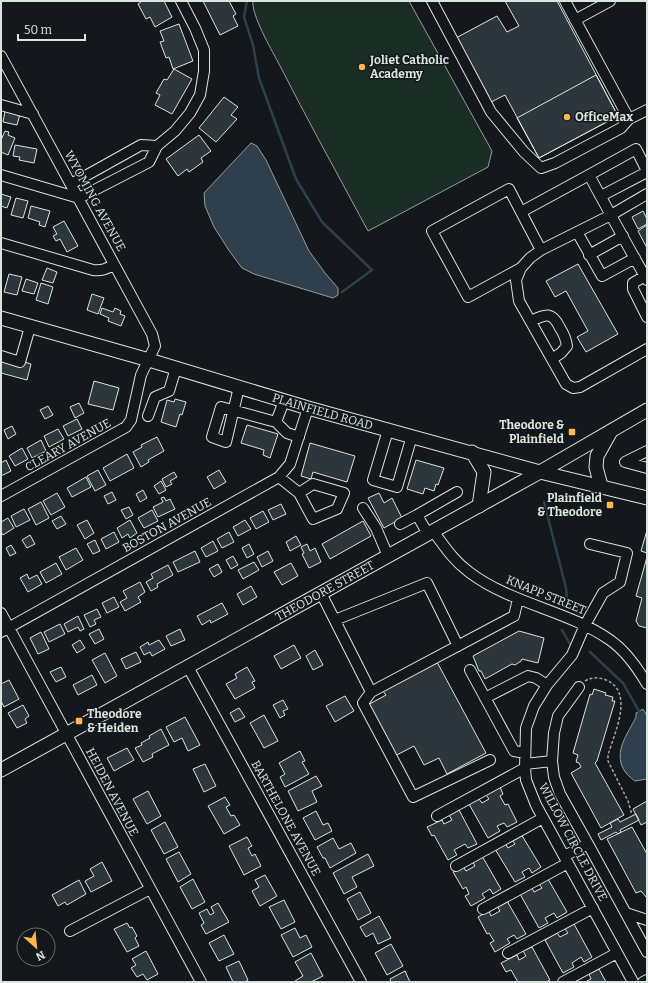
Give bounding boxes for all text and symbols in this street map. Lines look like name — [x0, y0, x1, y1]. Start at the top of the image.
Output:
scale bar — [18, 16, 85, 42]
text: 50 m — [24, 23, 53, 37]
place label: Joliet Catholic Academy — [369, 53, 449, 81]
marker: Joliet Catholic Academy — [357, 62, 367, 72]
place label: OfficeMax — [575, 110, 633, 124]
marker: OfficeMax — [562, 112, 572, 122]
street label: WYOMING AVENUE — [62, 148, 128, 254]
street label: PLAINFIELD ROAD — [271, 391, 375, 433]
street label: CLEARY AVENUE — [23, 416, 113, 474]
place label: Theodore & Plainfield — [499, 418, 565, 446]
marker: Theodore & Plainfield — [567, 427, 577, 437]
place label: Plainfield & Theodore — [537, 491, 603, 519]
street label: BOSTON AVENUE — [120, 495, 214, 555]
marker: Plainfield & Theodore — [605, 500, 615, 510]
street label: THEODORE STREET — [273, 558, 377, 624]
street label: KNAPP STREET — [504, 573, 588, 617]
place label: Theodore & Heiden — [87, 707, 142, 735]
marker: Theodore & Heiden — [74, 716, 84, 726]
street label: HEIDEN AVENUE — [83, 746, 141, 838]
street label: BARTHELONE AVENUE — [248, 758, 324, 878]
street label: WILLOW CIRCLE DRIVE — [536, 780, 610, 904]
north arrow — [16, 927, 56, 967]
text: N — [33, 948, 47, 963]

